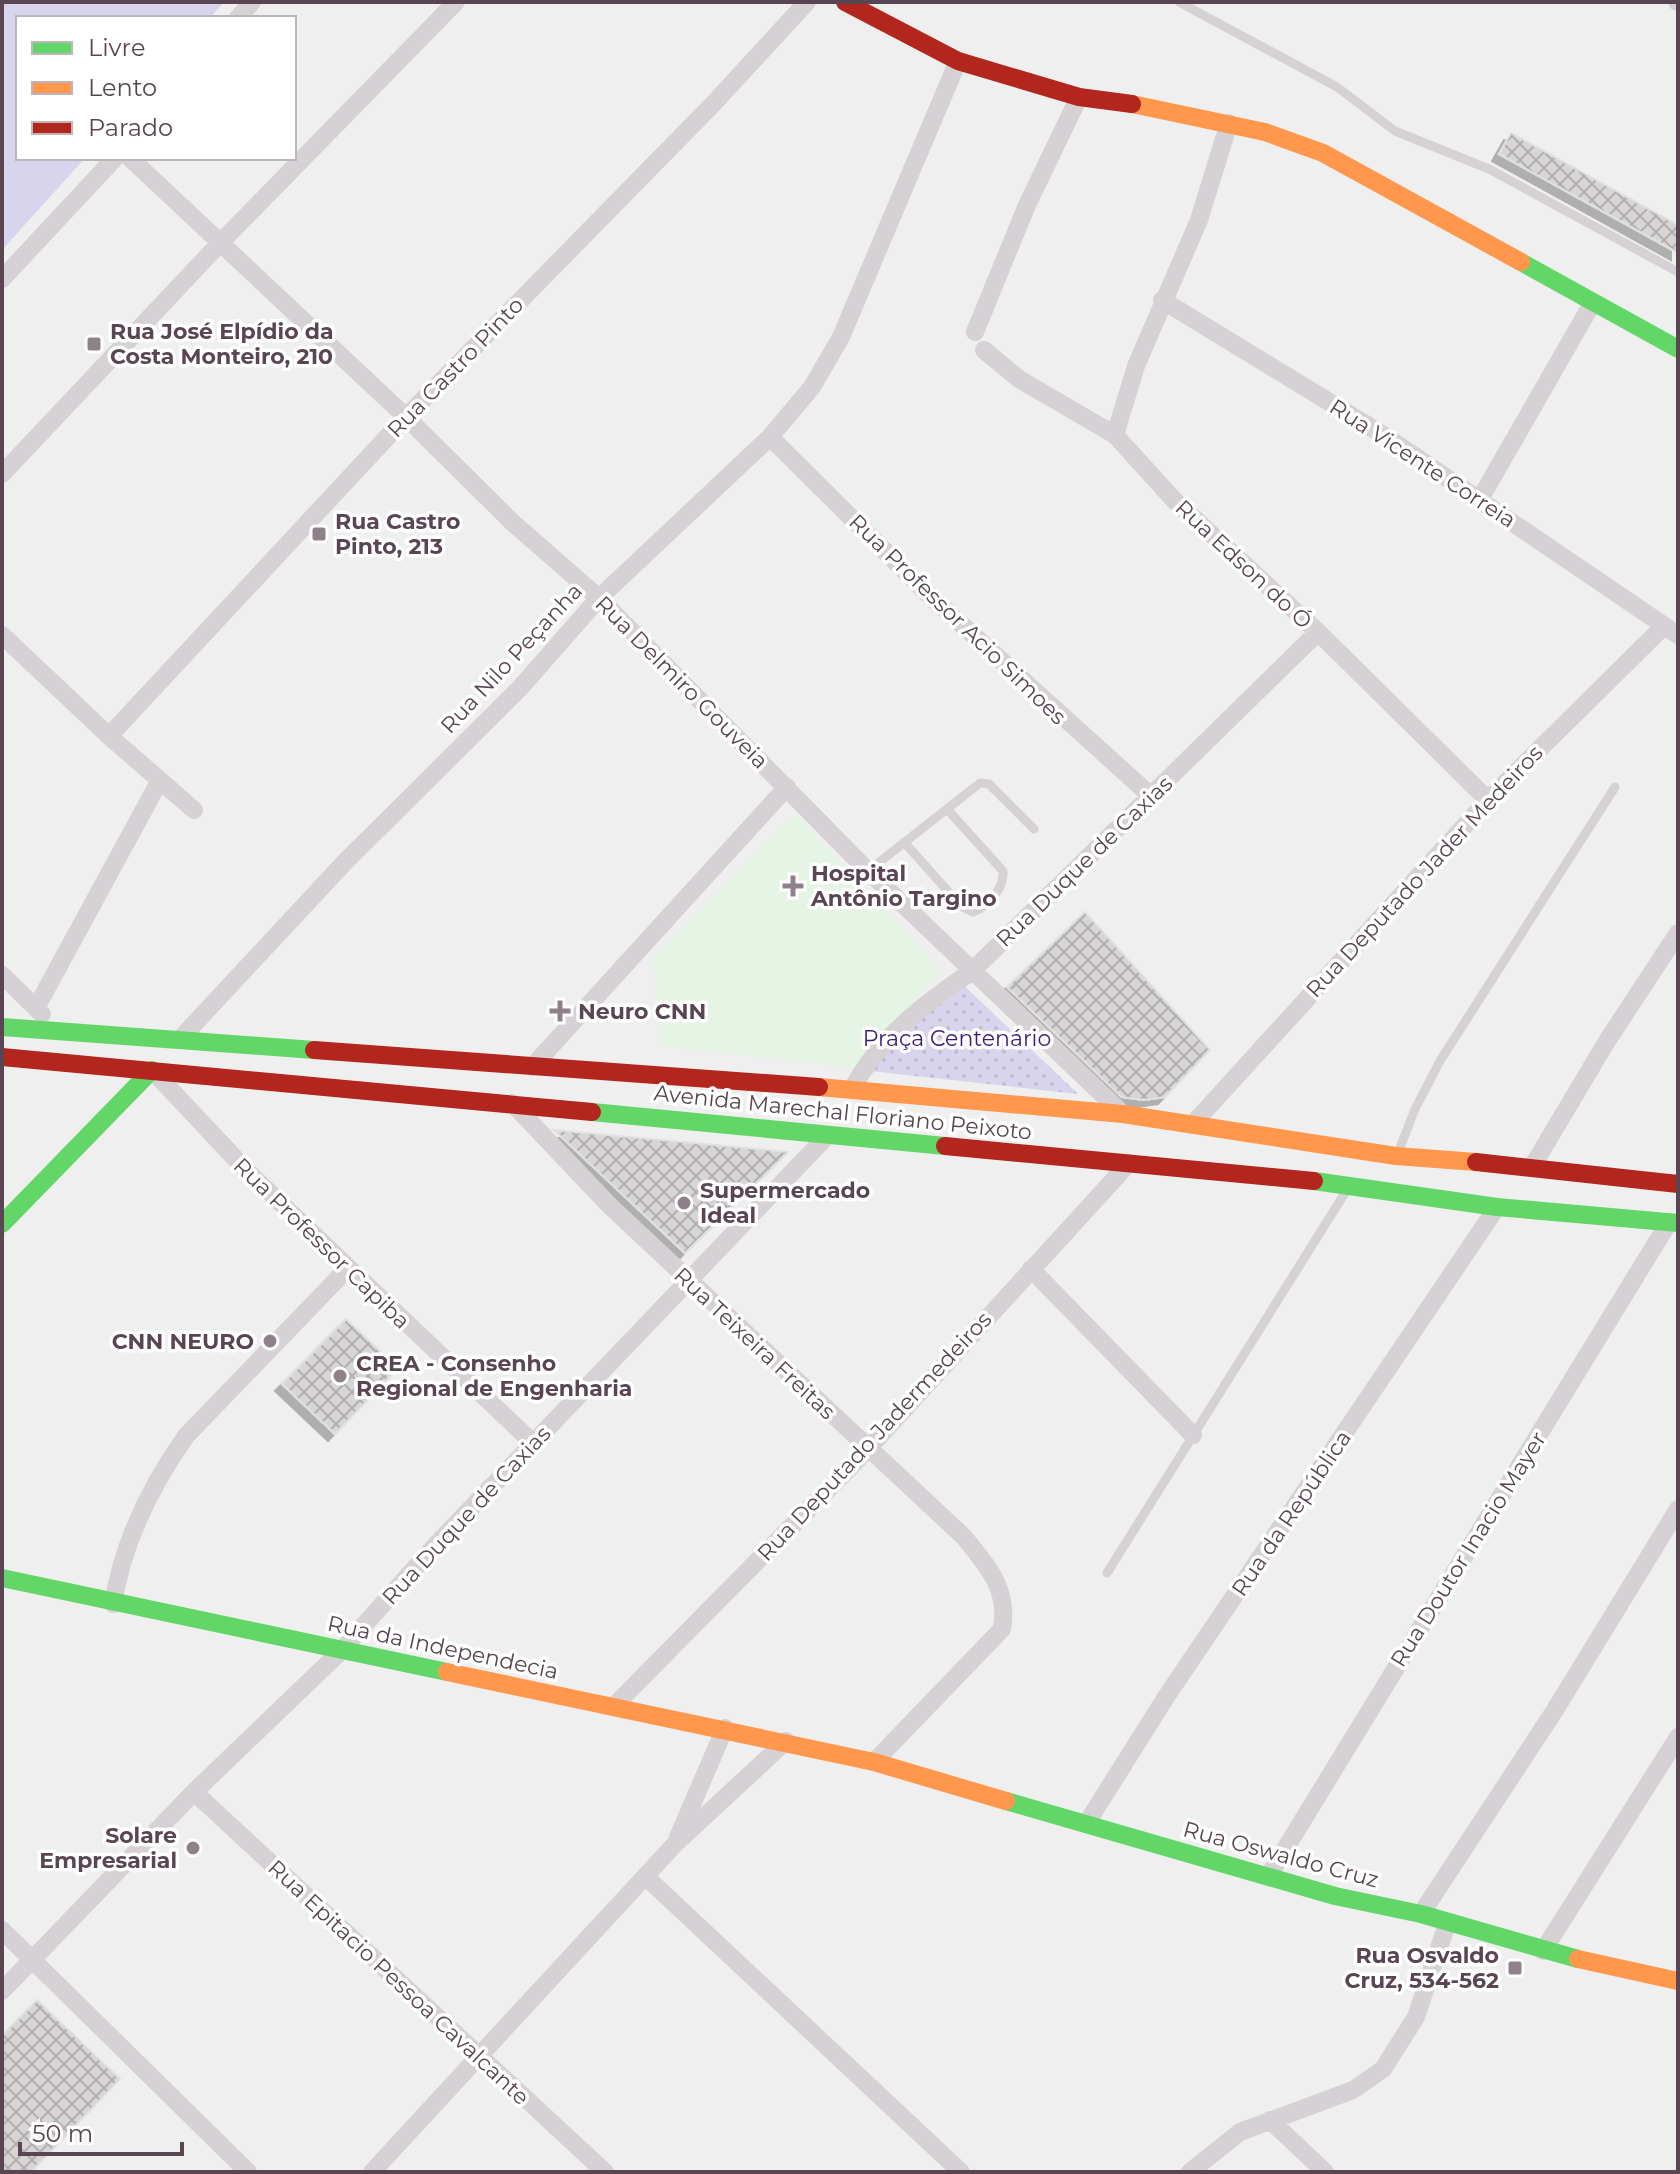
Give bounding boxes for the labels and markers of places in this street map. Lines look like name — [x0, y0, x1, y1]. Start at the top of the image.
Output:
place label: Rua José Elpídio da Costa Monteiro, 210 — [110, 318, 334, 370]
marker: Rua José Elpídio da Costa Monteiro, 210 — [85, 335, 103, 353]
place label: Rua Castro Pinto, 213 — [335, 508, 460, 560]
marker: Rua Castro Pinto, 213 — [310, 525, 328, 543]
place label: Hospital Antônio Targino — [810, 860, 997, 912]
marker: Hospital Antônio Targino — [782, 875, 804, 897]
place label: Neuro CNN — [578, 998, 706, 1025]
marker: Neuro CNN — [549, 1000, 571, 1022]
place label: Supermercado Ideal — [700, 1177, 870, 1229]
marker: Supermercado Ideal — [675, 1194, 693, 1212]
place label: CNN NEURO — [112, 1328, 254, 1355]
marker: CNN NEURO — [261, 1332, 279, 1350]
place label: CREA - Consenho Regional de Engenharia — [356, 1350, 632, 1402]
marker: CREA - Consenho Regional de Engenharia — [331, 1367, 349, 1385]
place label: Solare Empresarial — [39, 1822, 177, 1874]
marker: Solare Empresarial — [184, 1839, 202, 1857]
place label: Rua Osvaldo Cruz, 534-562 — [1344, 1942, 1499, 1994]
marker: Rua Osvaldo Cruz, 534-562 — [1506, 1959, 1524, 1977]

